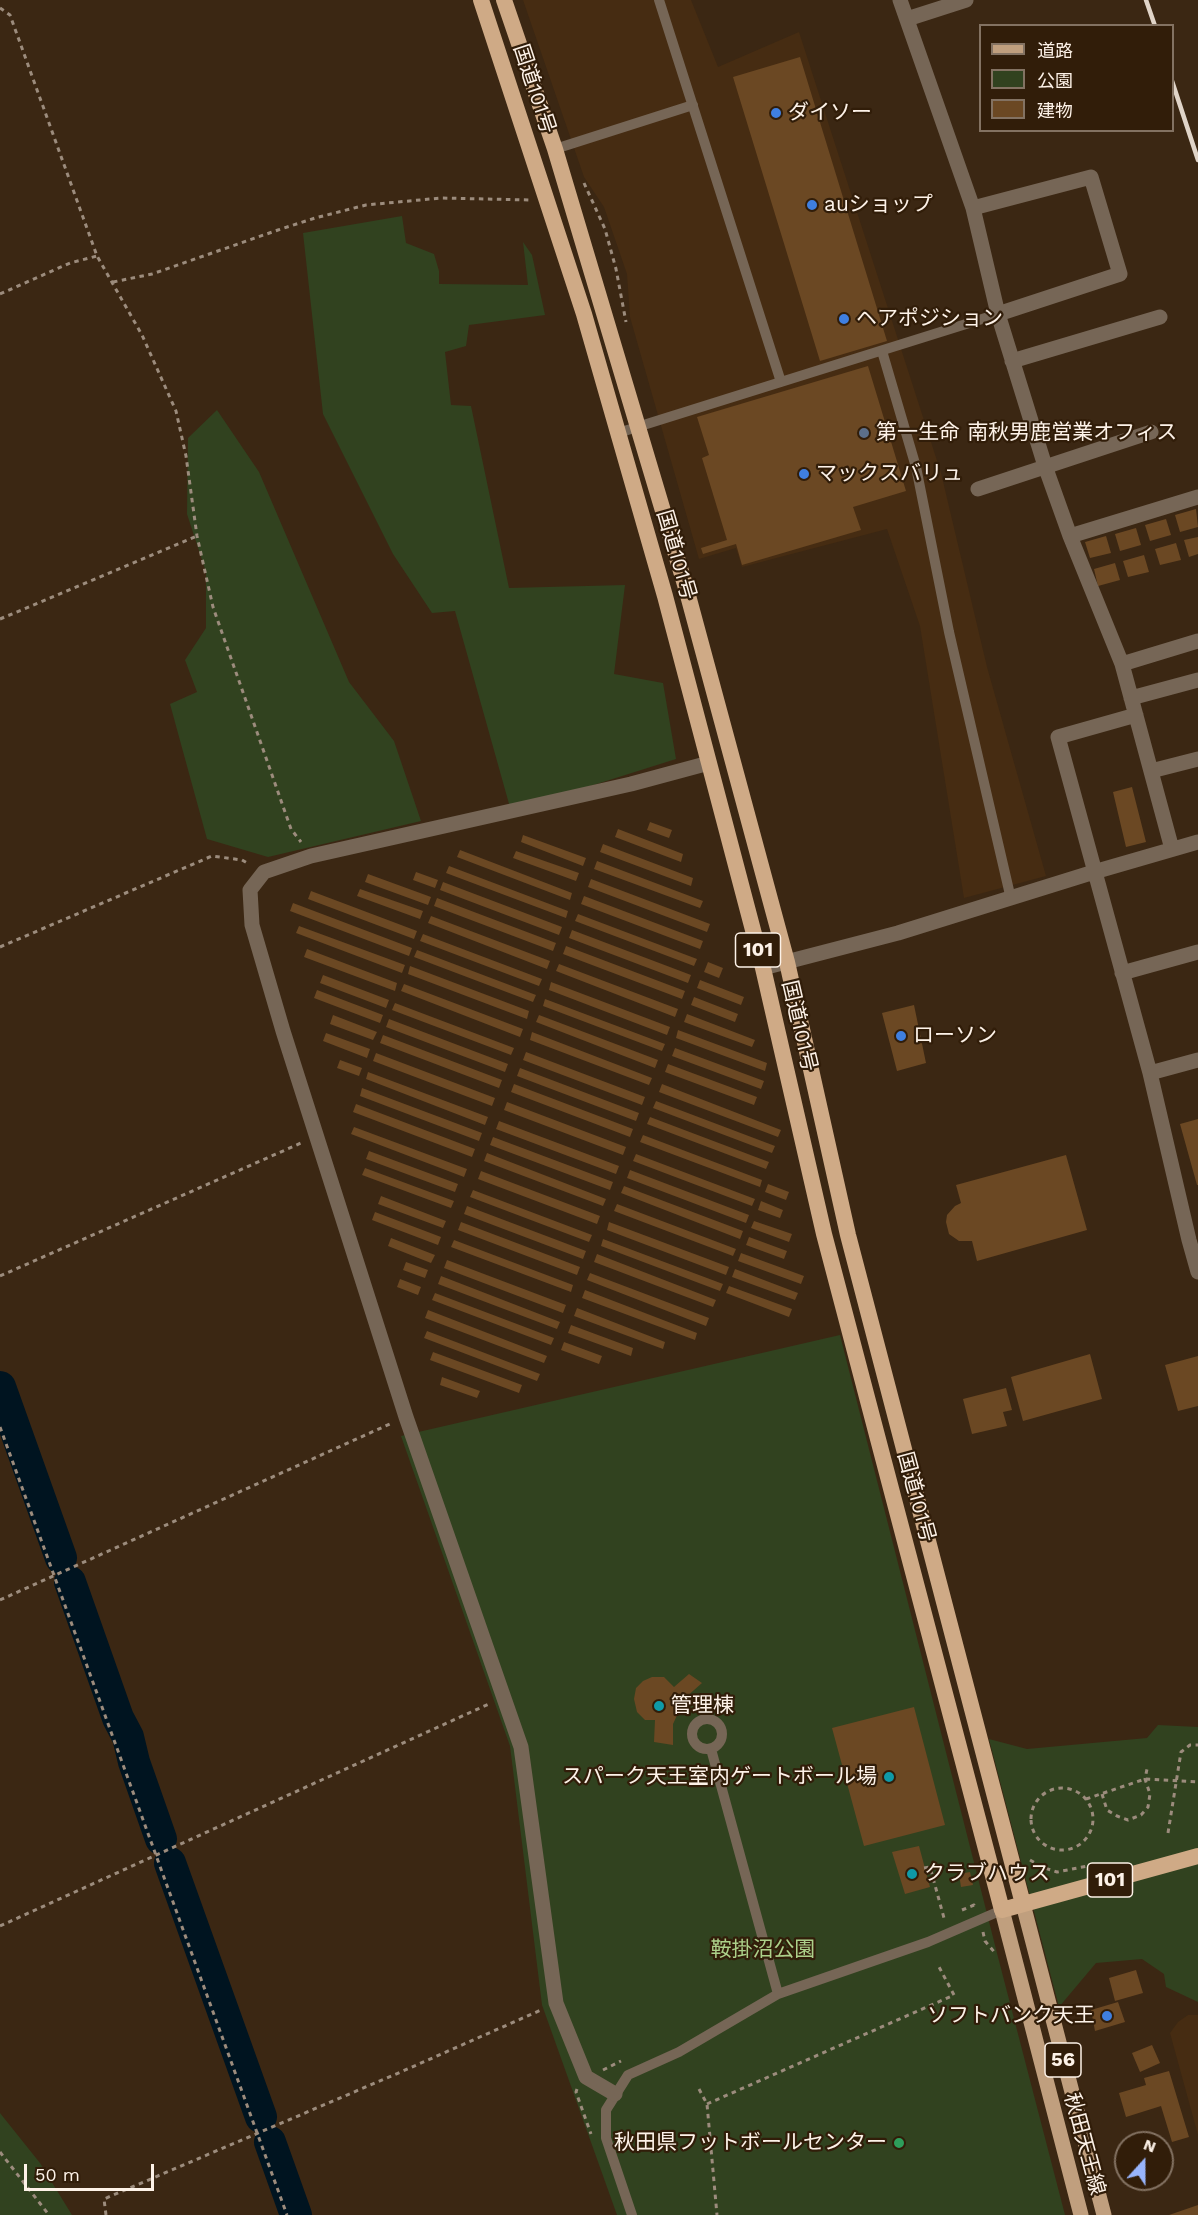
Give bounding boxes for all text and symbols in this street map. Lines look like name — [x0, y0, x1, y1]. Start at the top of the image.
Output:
legend — [979, 24, 1174, 132]
text: 道路 — [1037, 40, 1073, 61]
street label: 国道101号 — [508, 41, 560, 137]
text: 公園 — [1037, 70, 1073, 91]
place label: ダイソー — [788, 100, 872, 126]
text: 建物 — [1037, 100, 1073, 121]
marker: ダイソー — [769, 106, 783, 120]
place label: auショップ — [824, 192, 933, 218]
marker: auショップ — [805, 198, 819, 212]
place label: ヘアポジション — [856, 306, 1003, 332]
marker: ヘアポジション — [837, 312, 851, 326]
place label: 第一生命 南秋男鹿営業オフィス — [876, 420, 1177, 446]
marker: 第一生命 南秋男鹿営業オフィス — [857, 426, 871, 440]
place label: マックスバリュ — [816, 461, 963, 487]
marker: マックスバリュ — [797, 467, 811, 481]
street label: 国道101号 — [651, 507, 701, 603]
road number: 101 — [736, 933, 780, 967]
street label: 国道101号 — [776, 978, 822, 1074]
place label: ローソン — [913, 1023, 997, 1049]
marker: ローソン — [894, 1029, 908, 1043]
street label: 国道101号 — [892, 1449, 940, 1545]
place label: 管理棟 — [671, 1693, 734, 1719]
marker: 管理棟 — [652, 1699, 666, 1713]
place label: スパーク天王室内ゲートボール場 — [562, 1764, 877, 1790]
marker: スパーク天王室内ゲートボール場 — [882, 1770, 896, 1784]
place label: クラブハウス — [924, 1861, 1050, 1887]
road number: 101 — [1088, 1863, 1132, 1897]
marker: クラブハウス — [905, 1867, 919, 1881]
park label: 鞍掛沼公園 — [711, 1937, 815, 1963]
place label: ソフトバンク天王 — [927, 2003, 1095, 2029]
marker: ソフトバンク天王 — [1100, 2009, 1114, 2023]
road number: 56 — [1045, 2043, 1081, 2077]
street label: 秋田天王線 — [1058, 2090, 1110, 2198]
place label: 秋田県フットボールセンター — [614, 2130, 887, 2156]
north arrow — [1114, 2131, 1174, 2191]
text: N — [1141, 2135, 1159, 2157]
marker: 秋田県フットボールセンター — [892, 2136, 906, 2150]
scale bar — [27, 2152, 158, 2190]
text: 50 m — [35, 2164, 80, 2185]

